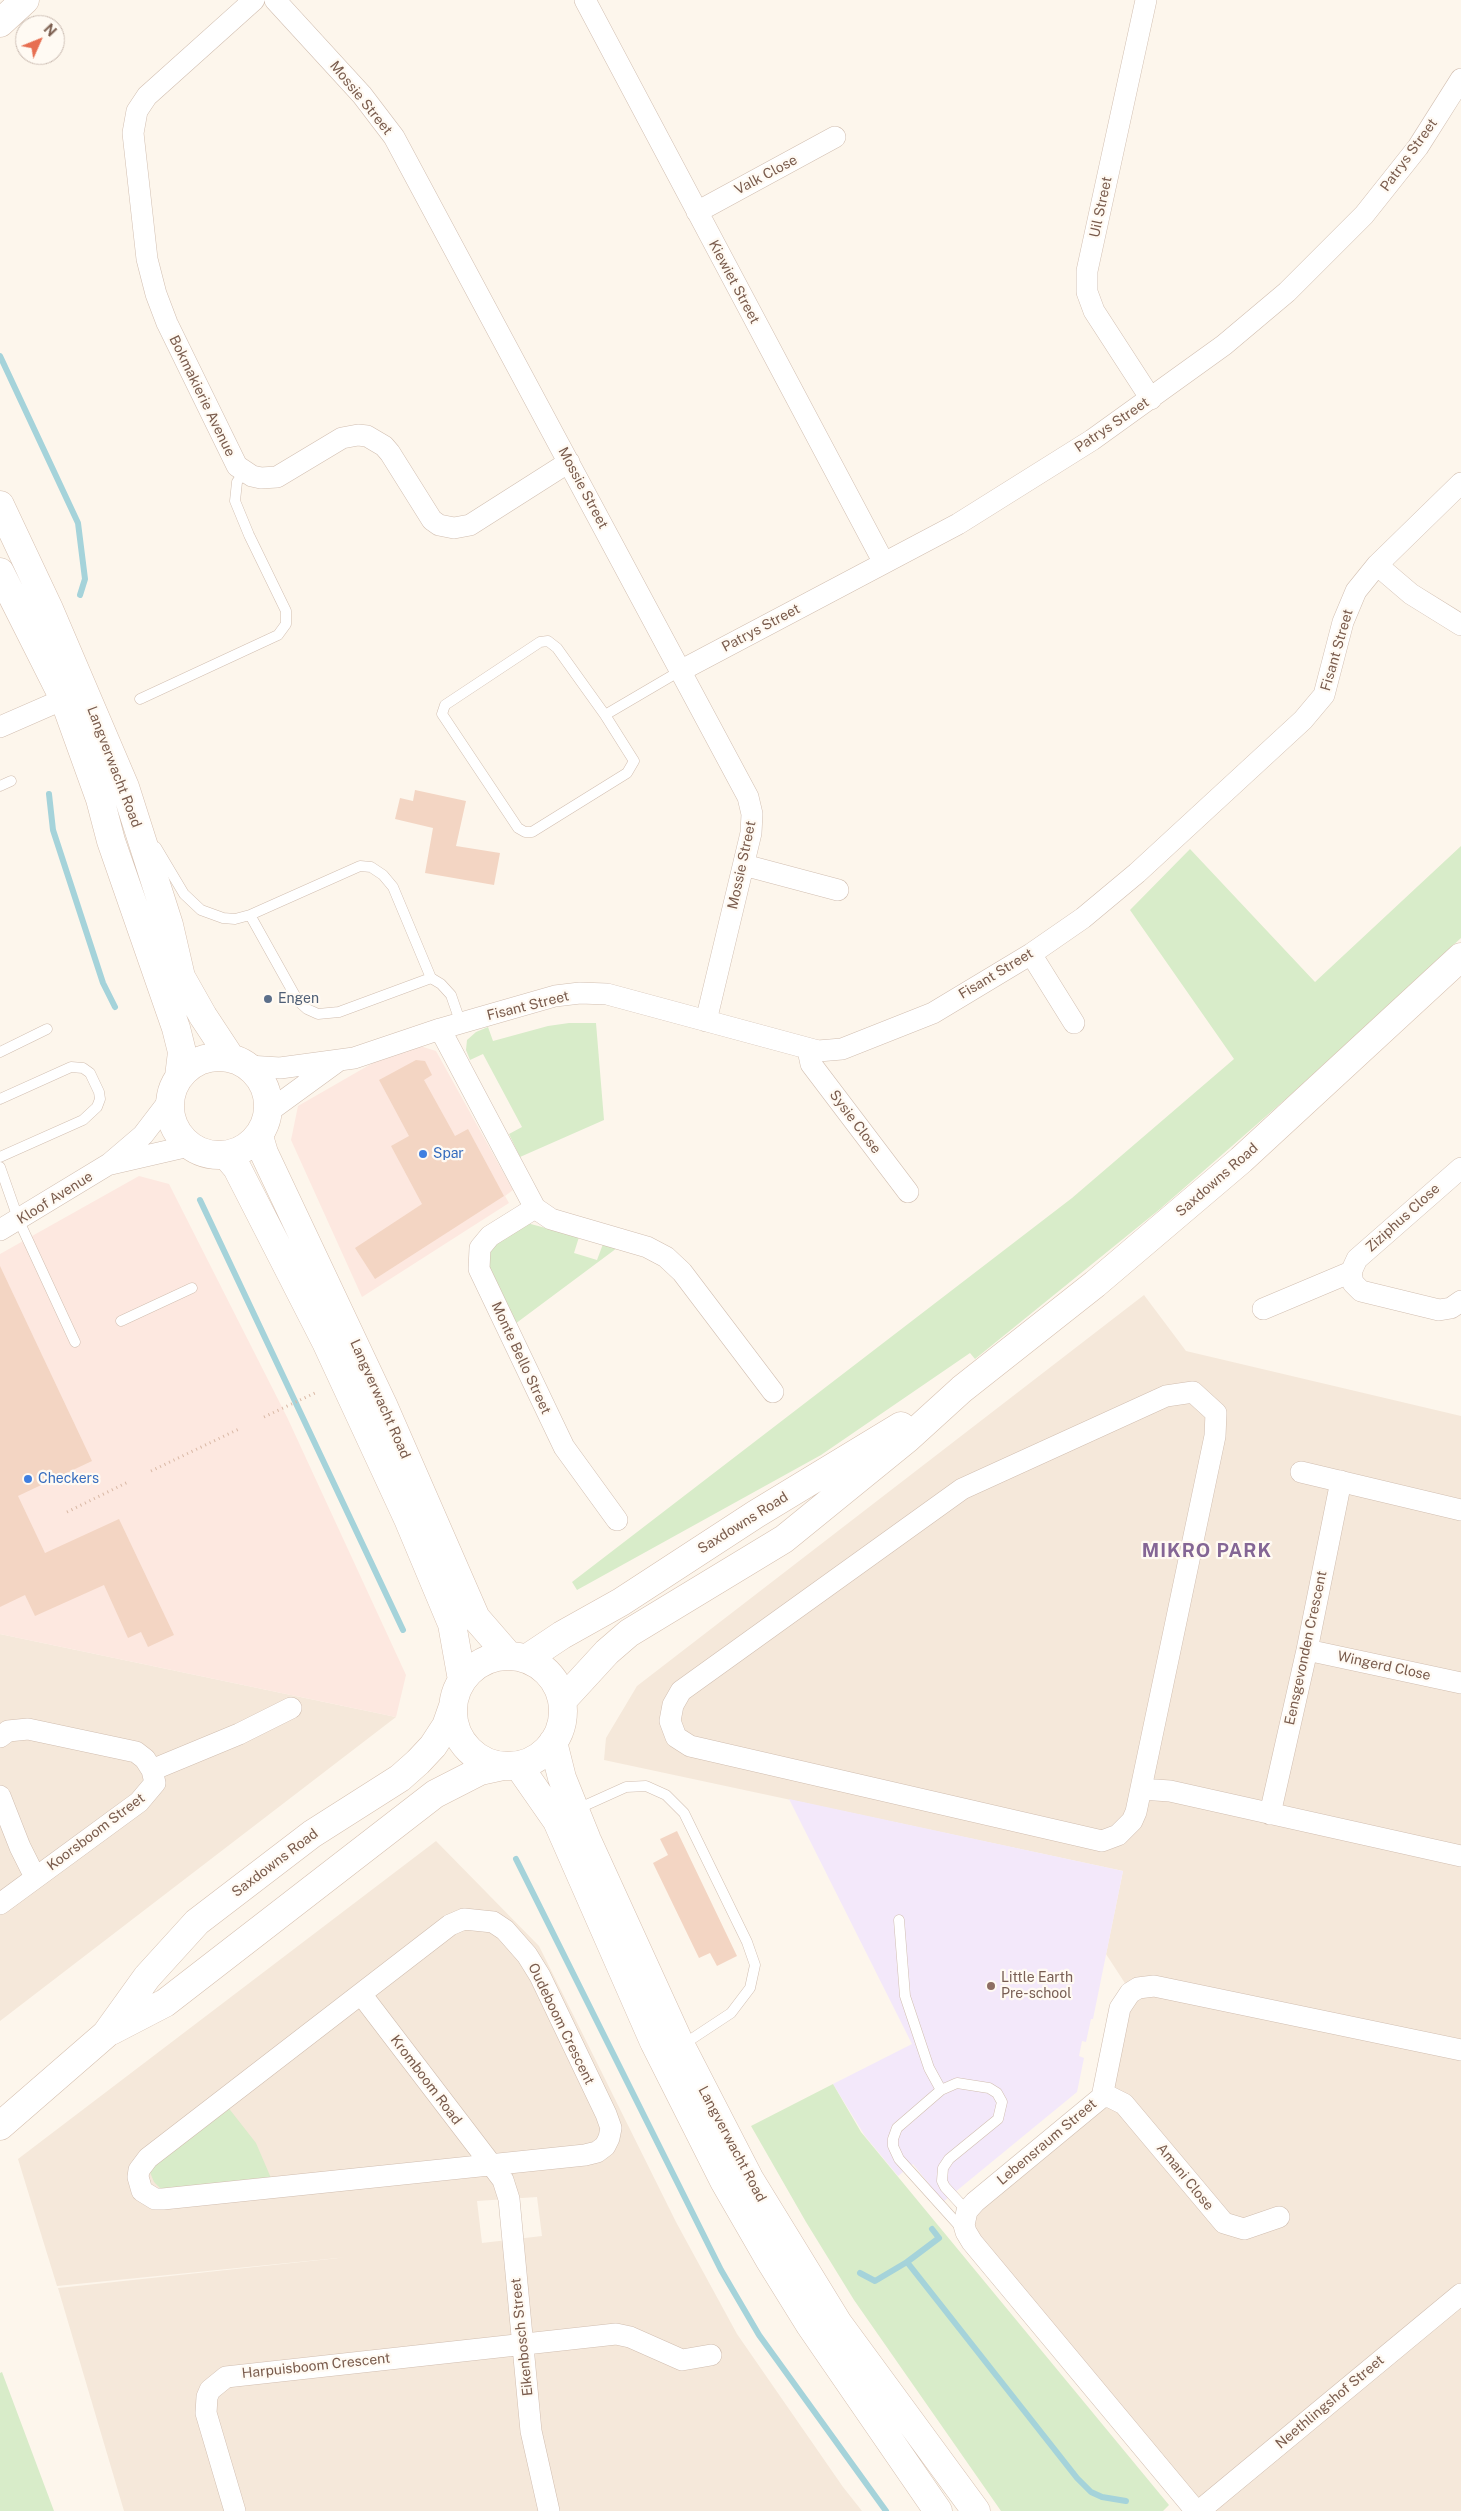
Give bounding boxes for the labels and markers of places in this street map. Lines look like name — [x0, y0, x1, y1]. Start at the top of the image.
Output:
place label: Engen — [278, 991, 319, 1007]
marker: Engen — [262, 993, 274, 1005]
place label: Spar — [433, 1146, 464, 1162]
marker: Spar — [417, 1148, 429, 1160]
place label: Checkers — [38, 1471, 99, 1487]
marker: Checkers — [22, 1473, 34, 1485]
place label: Little Earth Pre-school — [1001, 1970, 1073, 2002]
marker: Little Earth Pre-school — [985, 1980, 997, 1992]

